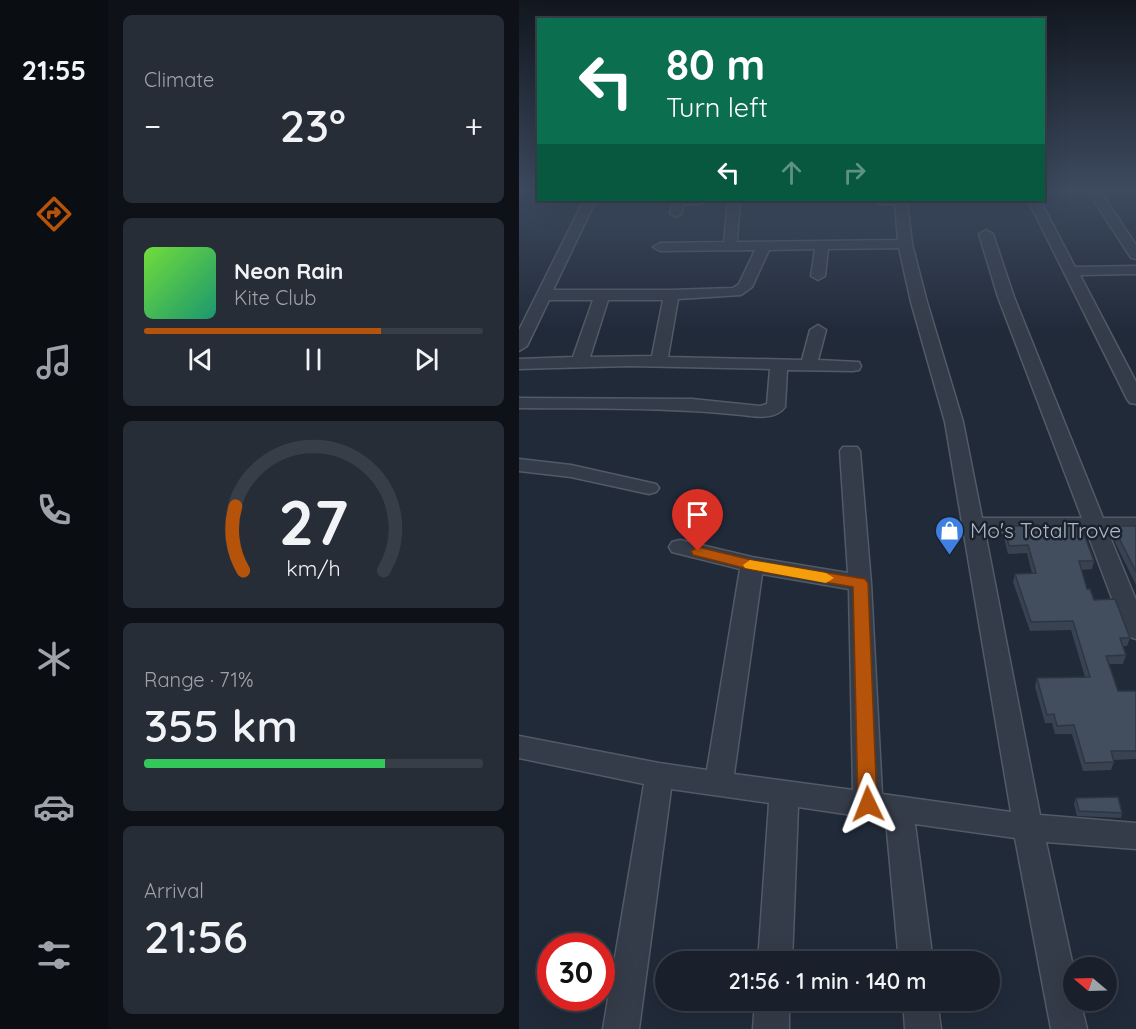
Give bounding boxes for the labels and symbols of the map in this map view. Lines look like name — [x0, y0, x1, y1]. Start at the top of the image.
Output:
pin — [672, 489, 723, 551]
shop icon: Mo's TotalTrove — [933, 514, 965, 556]
place label: Mo's TotalTrove — [970, 517, 1121, 543]
position arrow — [836, 772, 900, 836]
speed limit sign: 30 — [537, 933, 615, 1011]
north arrow — [1063, 957, 1117, 1011]

